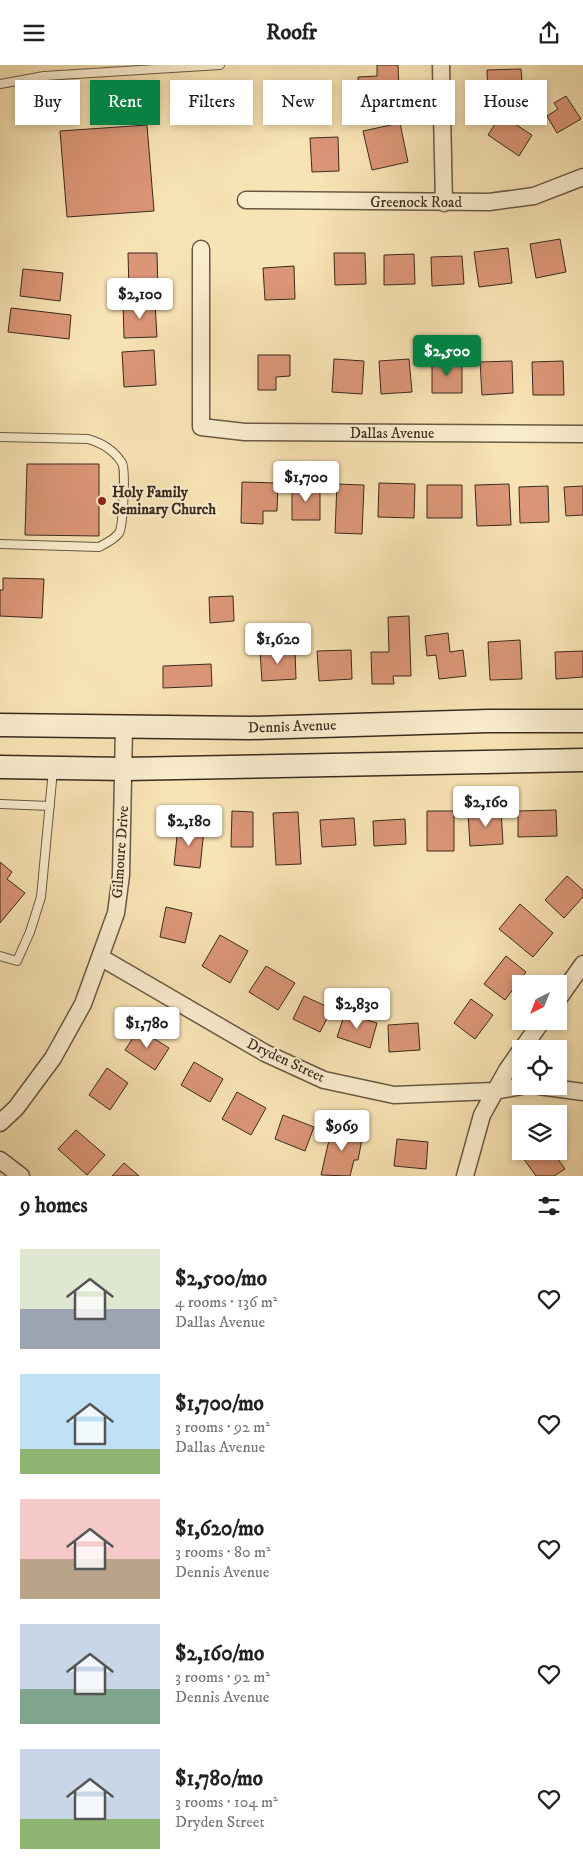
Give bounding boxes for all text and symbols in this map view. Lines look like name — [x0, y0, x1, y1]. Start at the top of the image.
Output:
icon: menu — [20, 19, 48, 47]
text: Roofr — [266, 19, 317, 46]
icon: share — [535, 19, 563, 47]
chip: Buy — [15, 80, 80, 125]
chip: Rent — [90, 80, 160, 125]
chip: Filters — [170, 80, 253, 125]
chip: New — [263, 80, 332, 125]
chip: Apartment — [342, 80, 455, 125]
chip: House — [465, 80, 547, 125]
street label: Greenock Road — [370, 193, 462, 212]
pin: $2,100 — [99, 277, 181, 320]
text: $2,100 — [118, 284, 162, 304]
pin: $2,500 — [406, 335, 488, 377]
text: $2,500 — [424, 341, 470, 361]
street label: Dallas Avenue — [350, 424, 434, 443]
pin: $1,700 — [265, 461, 347, 503]
text: $1,700 — [284, 467, 328, 487]
place label: Holy Family Seminary Church — [112, 483, 216, 519]
marker: Holy Family Seminary Church — [96, 495, 108, 507]
pin: $1,620 — [237, 623, 319, 665]
text: $1,620 — [256, 629, 300, 649]
street label: Dennis Avenue — [248, 715, 337, 738]
pin: $2,160 — [445, 785, 527, 828]
text: $2,160 — [464, 792, 508, 812]
street label: Gilmoure Drive — [108, 805, 133, 899]
pin: $2,180 — [148, 805, 230, 847]
text: $2,180 — [167, 811, 211, 831]
north arrow — [512, 975, 568, 1030]
map controls — [512, 975, 567, 1160]
pin: $2,830 — [316, 987, 398, 1030]
text: $2,830 — [335, 994, 379, 1014]
pin: $1,780 — [106, 1007, 188, 1049]
text: $1,780 — [126, 1013, 168, 1033]
street label: Dryden Street — [244, 1034, 328, 1087]
button: locate — [512, 1040, 567, 1095]
button: layers — [512, 1105, 567, 1160]
pin: $969 — [312, 1109, 372, 1152]
text: $969 — [325, 1116, 359, 1136]
icon: filters — [535, 1192, 563, 1220]
text: 9 homes — [20, 1193, 88, 1219]
text: $2,500/mo — [175, 1266, 267, 1292]
icon: home — [60, 1269, 120, 1329]
icon: heart — [535, 1285, 563, 1313]
text: 4 rooms · 136 m² — [175, 1292, 278, 1312]
text: Dallas Avenue — [175, 1312, 265, 1332]
text: $1,700/mo — [175, 1391, 264, 1417]
icon: home — [60, 1394, 120, 1454]
icon: heart — [535, 1410, 563, 1438]
text: 3 rooms · 92 m² — [175, 1417, 270, 1437]
text: Dallas Avenue — [175, 1437, 265, 1457]
text: $1,620/mo — [175, 1516, 264, 1542]
icon: home — [60, 1519, 120, 1579]
icon: heart — [535, 1535, 563, 1563]
text: 3 rooms · 80 m² — [175, 1542, 271, 1562]
text: Dennis Avenue — [175, 1562, 269, 1582]
text: $2,160/mo — [175, 1641, 264, 1667]
icon: home — [60, 1644, 120, 1704]
icon: heart — [535, 1660, 563, 1688]
text: 3 rooms · 92 m² — [175, 1667, 270, 1687]
text: Dennis Avenue — [175, 1687, 269, 1707]
text: $1,780/mo — [175, 1766, 263, 1792]
icon: home — [60, 1769, 120, 1829]
icon: heart — [535, 1785, 563, 1813]
text: 3 rooms · 104 m² — [175, 1792, 278, 1812]
text: Dryden Street — [175, 1812, 265, 1832]

